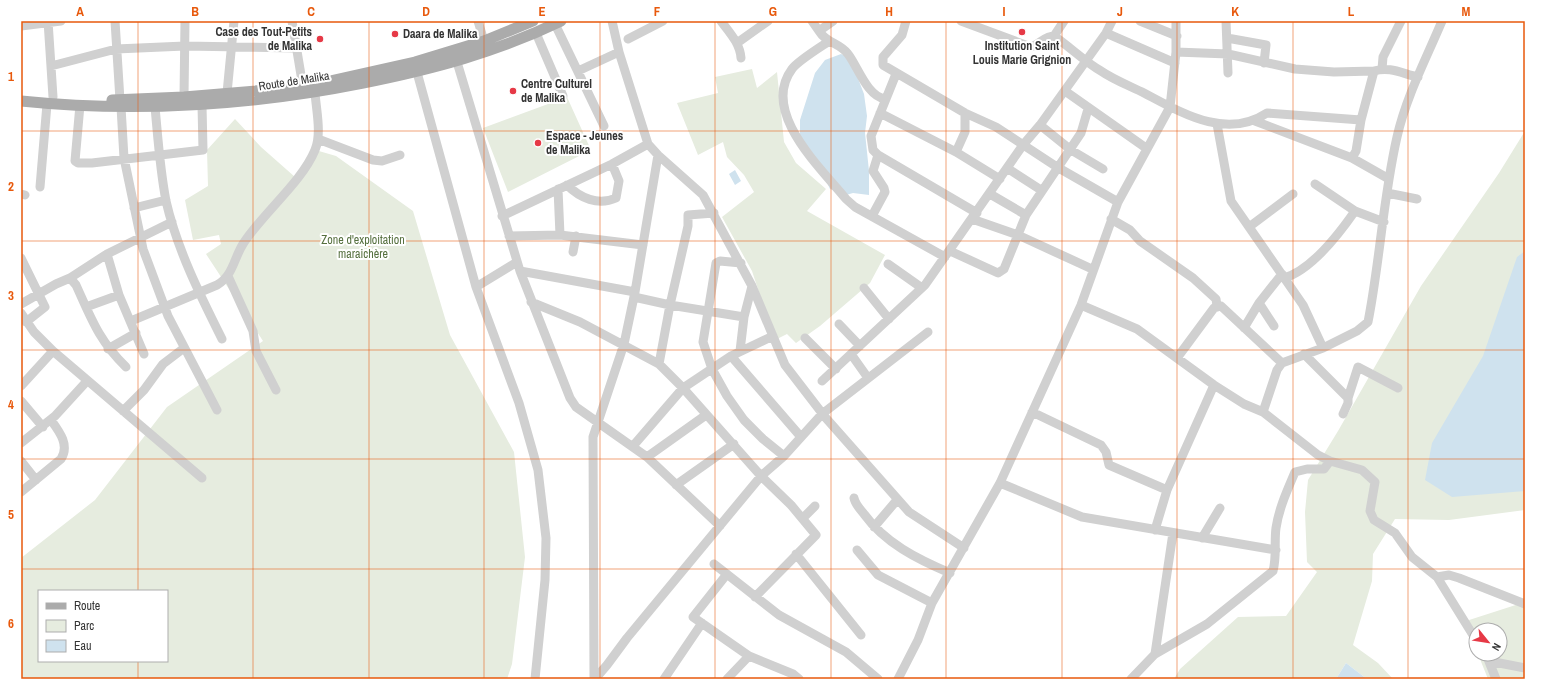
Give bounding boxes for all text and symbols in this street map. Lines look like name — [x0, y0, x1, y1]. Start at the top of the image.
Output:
text: A — [76, 3, 84, 20]
text: B — [191, 3, 199, 20]
text: C — [307, 3, 315, 20]
text: D — [422, 3, 430, 20]
text: E — [538, 3, 546, 20]
text: F — [654, 3, 661, 20]
text: G — [769, 3, 777, 20]
text: H — [885, 3, 893, 20]
text: I — [1003, 3, 1006, 20]
text: J — [1117, 3, 1123, 20]
text: K — [1231, 3, 1239, 20]
text: L — [1348, 3, 1355, 20]
text: M — [1462, 3, 1471, 20]
place label: Case des Tout-Petits de Malika — [215, 24, 313, 54]
place label: Daara de Malika — [403, 26, 478, 42]
marker: Institution Saint Louis Marie Grignion — [1017, 27, 1027, 37]
marker: Daara de Malika — [390, 29, 400, 39]
marker: Case des Tout-Petits de Malika — [315, 34, 325, 44]
place label: Institution Saint Louis Marie Grignion — [973, 38, 1071, 68]
street label: Route de Malika — [257, 67, 331, 95]
text: 1 — [8, 68, 14, 85]
place label: Centre Culturel de Malika — [521, 76, 592, 106]
marker: Centre Culturel de Malika — [508, 86, 518, 96]
place label: Espace - Jeunes de Malika — [546, 128, 624, 158]
marker: Espace - Jeunes de Malika — [533, 138, 543, 148]
text: 2 — [8, 178, 14, 195]
park label: Zone d'exploitation maraichère — [321, 232, 405, 262]
text: 3 — [8, 287, 14, 304]
text: 4 — [8, 396, 14, 413]
text: 5 — [8, 506, 14, 523]
legend — [38, 590, 168, 662]
text: Route — [74, 598, 100, 614]
text: 6 — [8, 615, 14, 632]
text: Parc — [74, 618, 94, 634]
north arrow — [1468, 622, 1508, 662]
text: Eau — [74, 638, 92, 654]
text: N — [1489, 641, 1504, 653]

